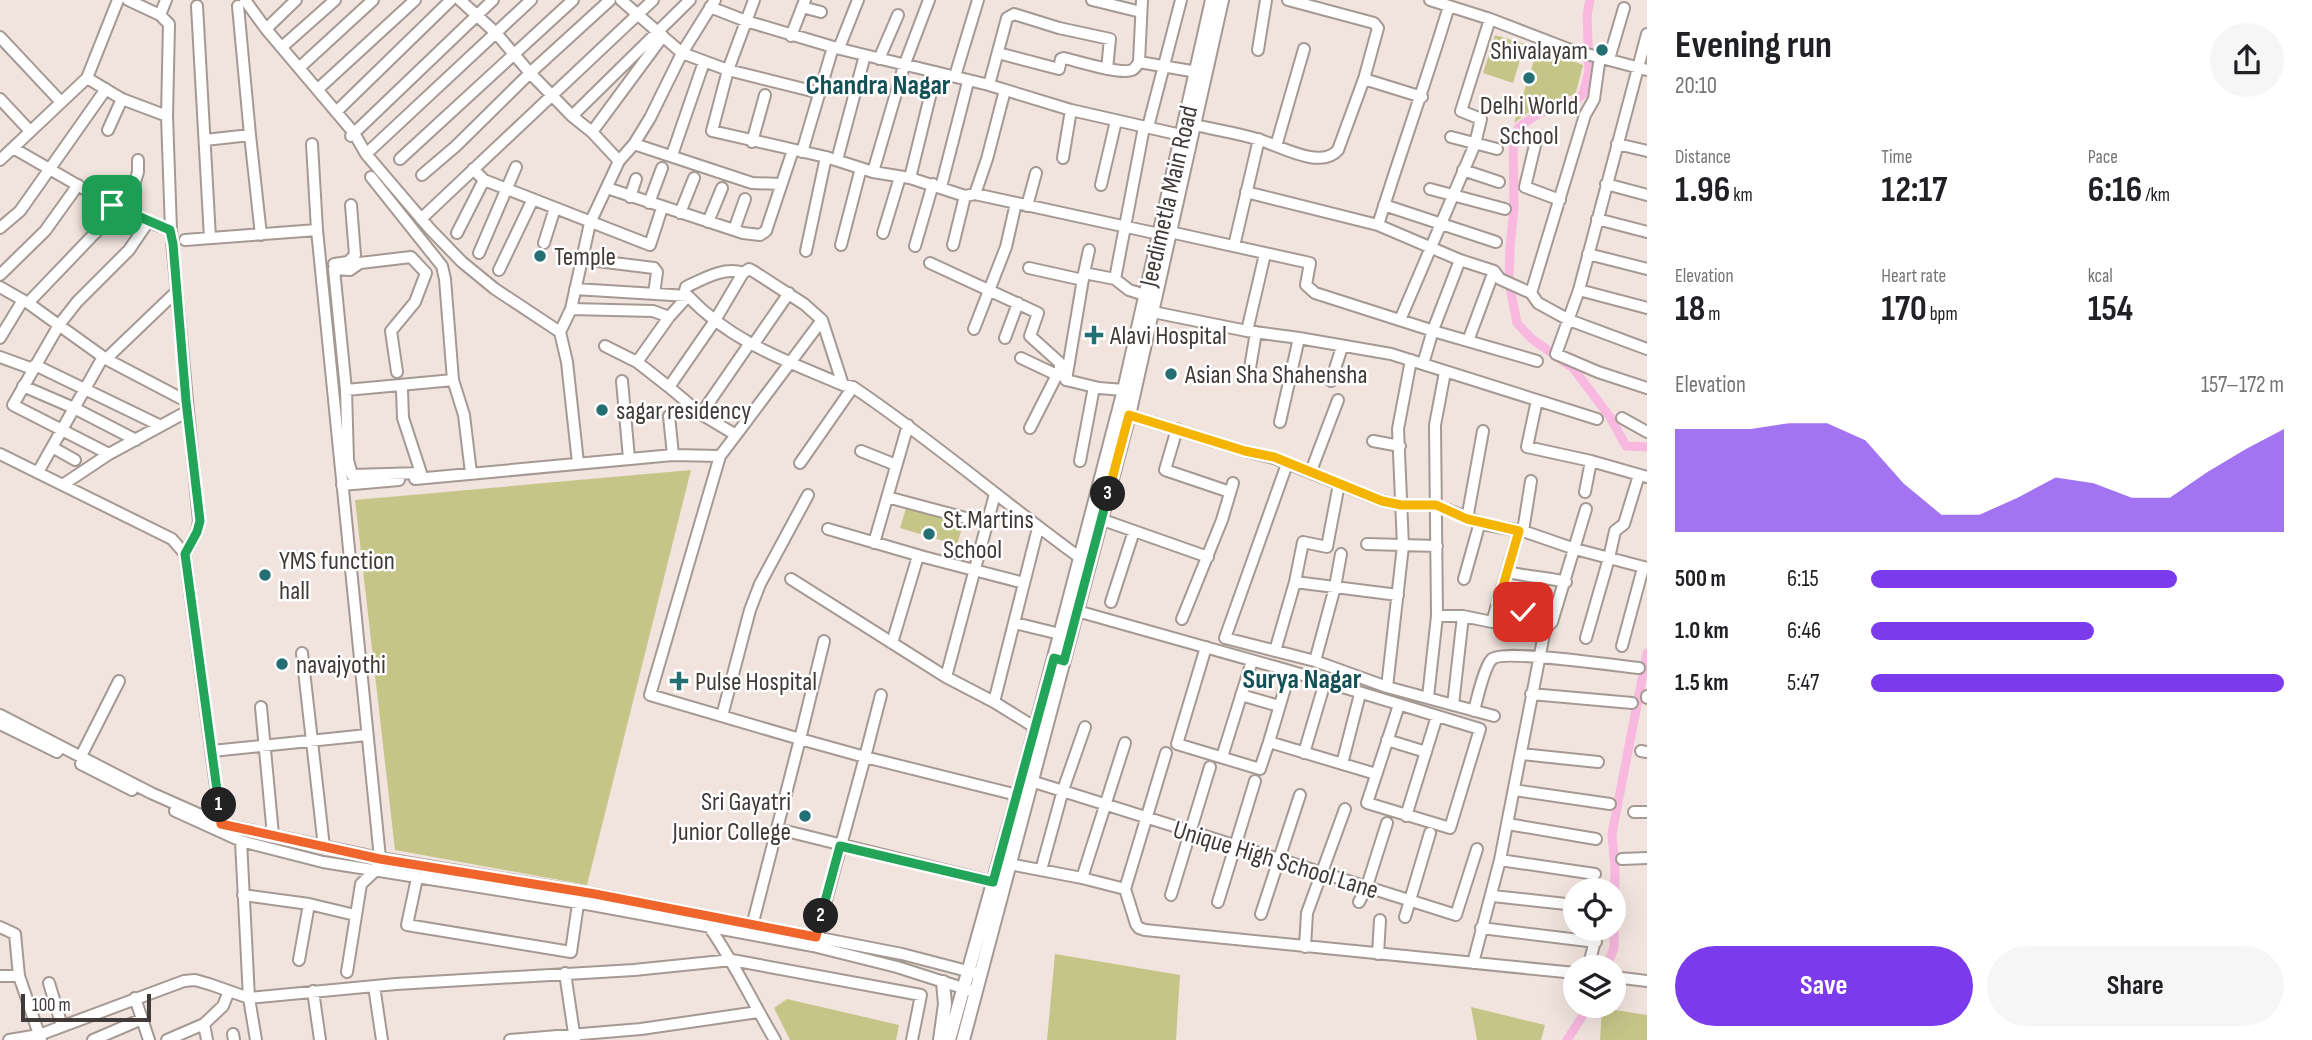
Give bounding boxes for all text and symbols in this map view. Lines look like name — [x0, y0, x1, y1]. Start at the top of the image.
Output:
text: Evening run — [1675, 23, 1832, 68]
button: share — [2210, 23, 2284, 97]
place label: Shivalayam — [1490, 36, 1588, 67]
marker: Shivalayam — [1594, 42, 1610, 58]
district label: Chandra Nagar — [805, 69, 951, 102]
marker: Delhi World School — [1521, 70, 1537, 86]
text: 20:10 — [1675, 72, 1717, 100]
place label: Delhi World School — [1480, 91, 1578, 152]
street label: Jeedimetla Main Road — [1133, 103, 1205, 291]
text: Distance — [1675, 146, 1731, 169]
text: Time — [1881, 146, 1912, 169]
text: Pace — [2088, 146, 2118, 169]
text: 1.96 — [1675, 169, 1730, 212]
text: 12:17 — [1881, 169, 1947, 212]
text: 6:16 — [2088, 169, 2142, 212]
pin — [82, 175, 142, 235]
text: km — [1730, 184, 1753, 207]
text: /km — [2142, 184, 2170, 207]
icon: arrive — [93, 186, 131, 224]
place label: Temple — [554, 242, 616, 273]
marker: Temple — [532, 248, 548, 264]
text: Elevation — [1675, 265, 1734, 288]
text: Heart rate — [1881, 265, 1946, 288]
text: kcal — [2088, 265, 2113, 288]
text: 18 — [1675, 288, 1705, 331]
text: 170 — [1881, 288, 1927, 331]
text: 154 — [2088, 288, 2133, 331]
text: m — [1705, 303, 1720, 326]
text: bpm — [1927, 303, 1958, 326]
place label: Alavi Hospital — [1109, 321, 1227, 352]
marker: Alavi Hospital — [1084, 325, 1104, 345]
place label: Asian Sha Shahensha — [1184, 360, 1368, 391]
marker: Asian Sha Shahensha — [1163, 366, 1179, 382]
text: Elevation — [1675, 371, 1746, 399]
text: 157–172 m — [2201, 371, 2284, 399]
place label: sagar residency — [616, 396, 751, 427]
marker: sagar residency — [594, 402, 610, 418]
pin: 3 — [1090, 476, 1126, 512]
text: 3 — [1103, 482, 1112, 505]
place label: St.Martins School — [943, 505, 1034, 566]
marker: St.Martins School — [921, 526, 937, 542]
place label: YMS function hall — [279, 546, 395, 607]
text: 500 m — [1675, 565, 1726, 593]
text: 6:15 — [1787, 565, 1819, 593]
marker: YMS function hall — [257, 567, 273, 583]
pin — [1493, 582, 1553, 642]
icon: check — [1504, 593, 1542, 631]
text: 1.0 km — [1675, 617, 1729, 645]
text: 6:46 — [1787, 617, 1821, 645]
place label: navajyothi — [296, 650, 386, 681]
marker: navajyothi — [274, 656, 290, 672]
district label: Surya Nagar — [1243, 663, 1362, 696]
place label: Pulse Hospital — [695, 667, 817, 698]
text: 1.5 km — [1675, 669, 1728, 697]
text: 5:47 — [1787, 669, 1819, 697]
marker: Pulse Hospital — [669, 671, 689, 691]
place label: Sri Gayatri Junior College — [671, 787, 791, 848]
pin: 1 — [202, 788, 236, 822]
text: 1 — [215, 793, 222, 816]
marker: Sri Gayatri Junior College — [797, 808, 813, 824]
street label: Unique High School Lane — [1169, 814, 1382, 906]
map controls — [1563, 878, 1626, 1018]
button: locate — [1563, 878, 1626, 941]
pin: 2 — [804, 898, 838, 934]
text: 2 — [816, 904, 825, 927]
button: Save — [1675, 946, 1973, 1026]
button: Share — [1987, 946, 2284, 1026]
button: layers — [1563, 955, 1626, 1018]
scale bar — [21, 991, 150, 1023]
text: 100 m — [32, 994, 71, 1017]

